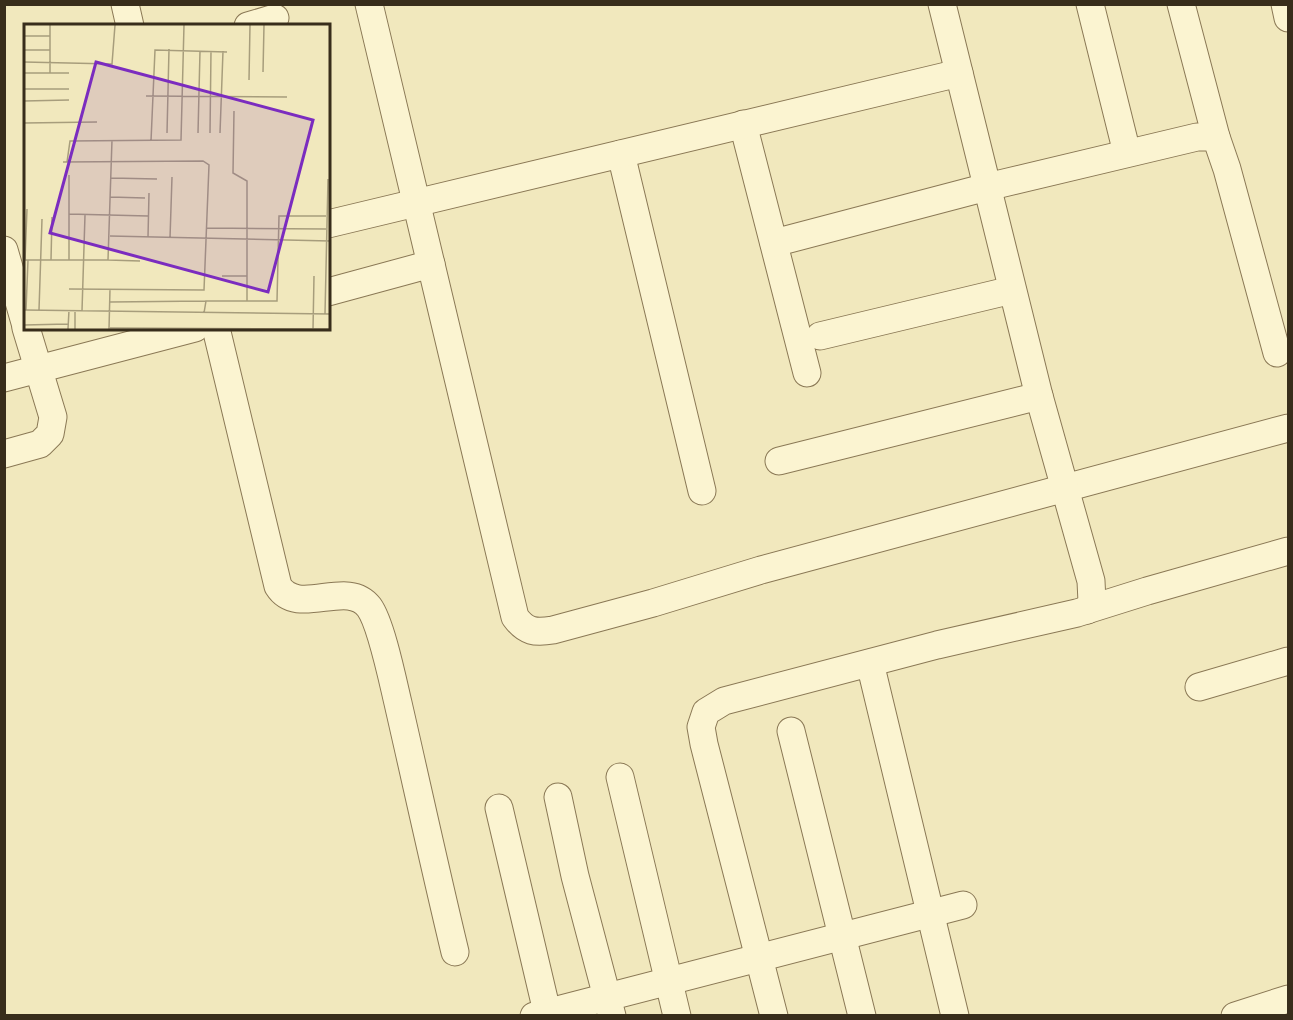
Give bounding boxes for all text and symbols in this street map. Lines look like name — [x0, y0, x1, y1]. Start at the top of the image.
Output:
inset map — [24, 24, 330, 330]

